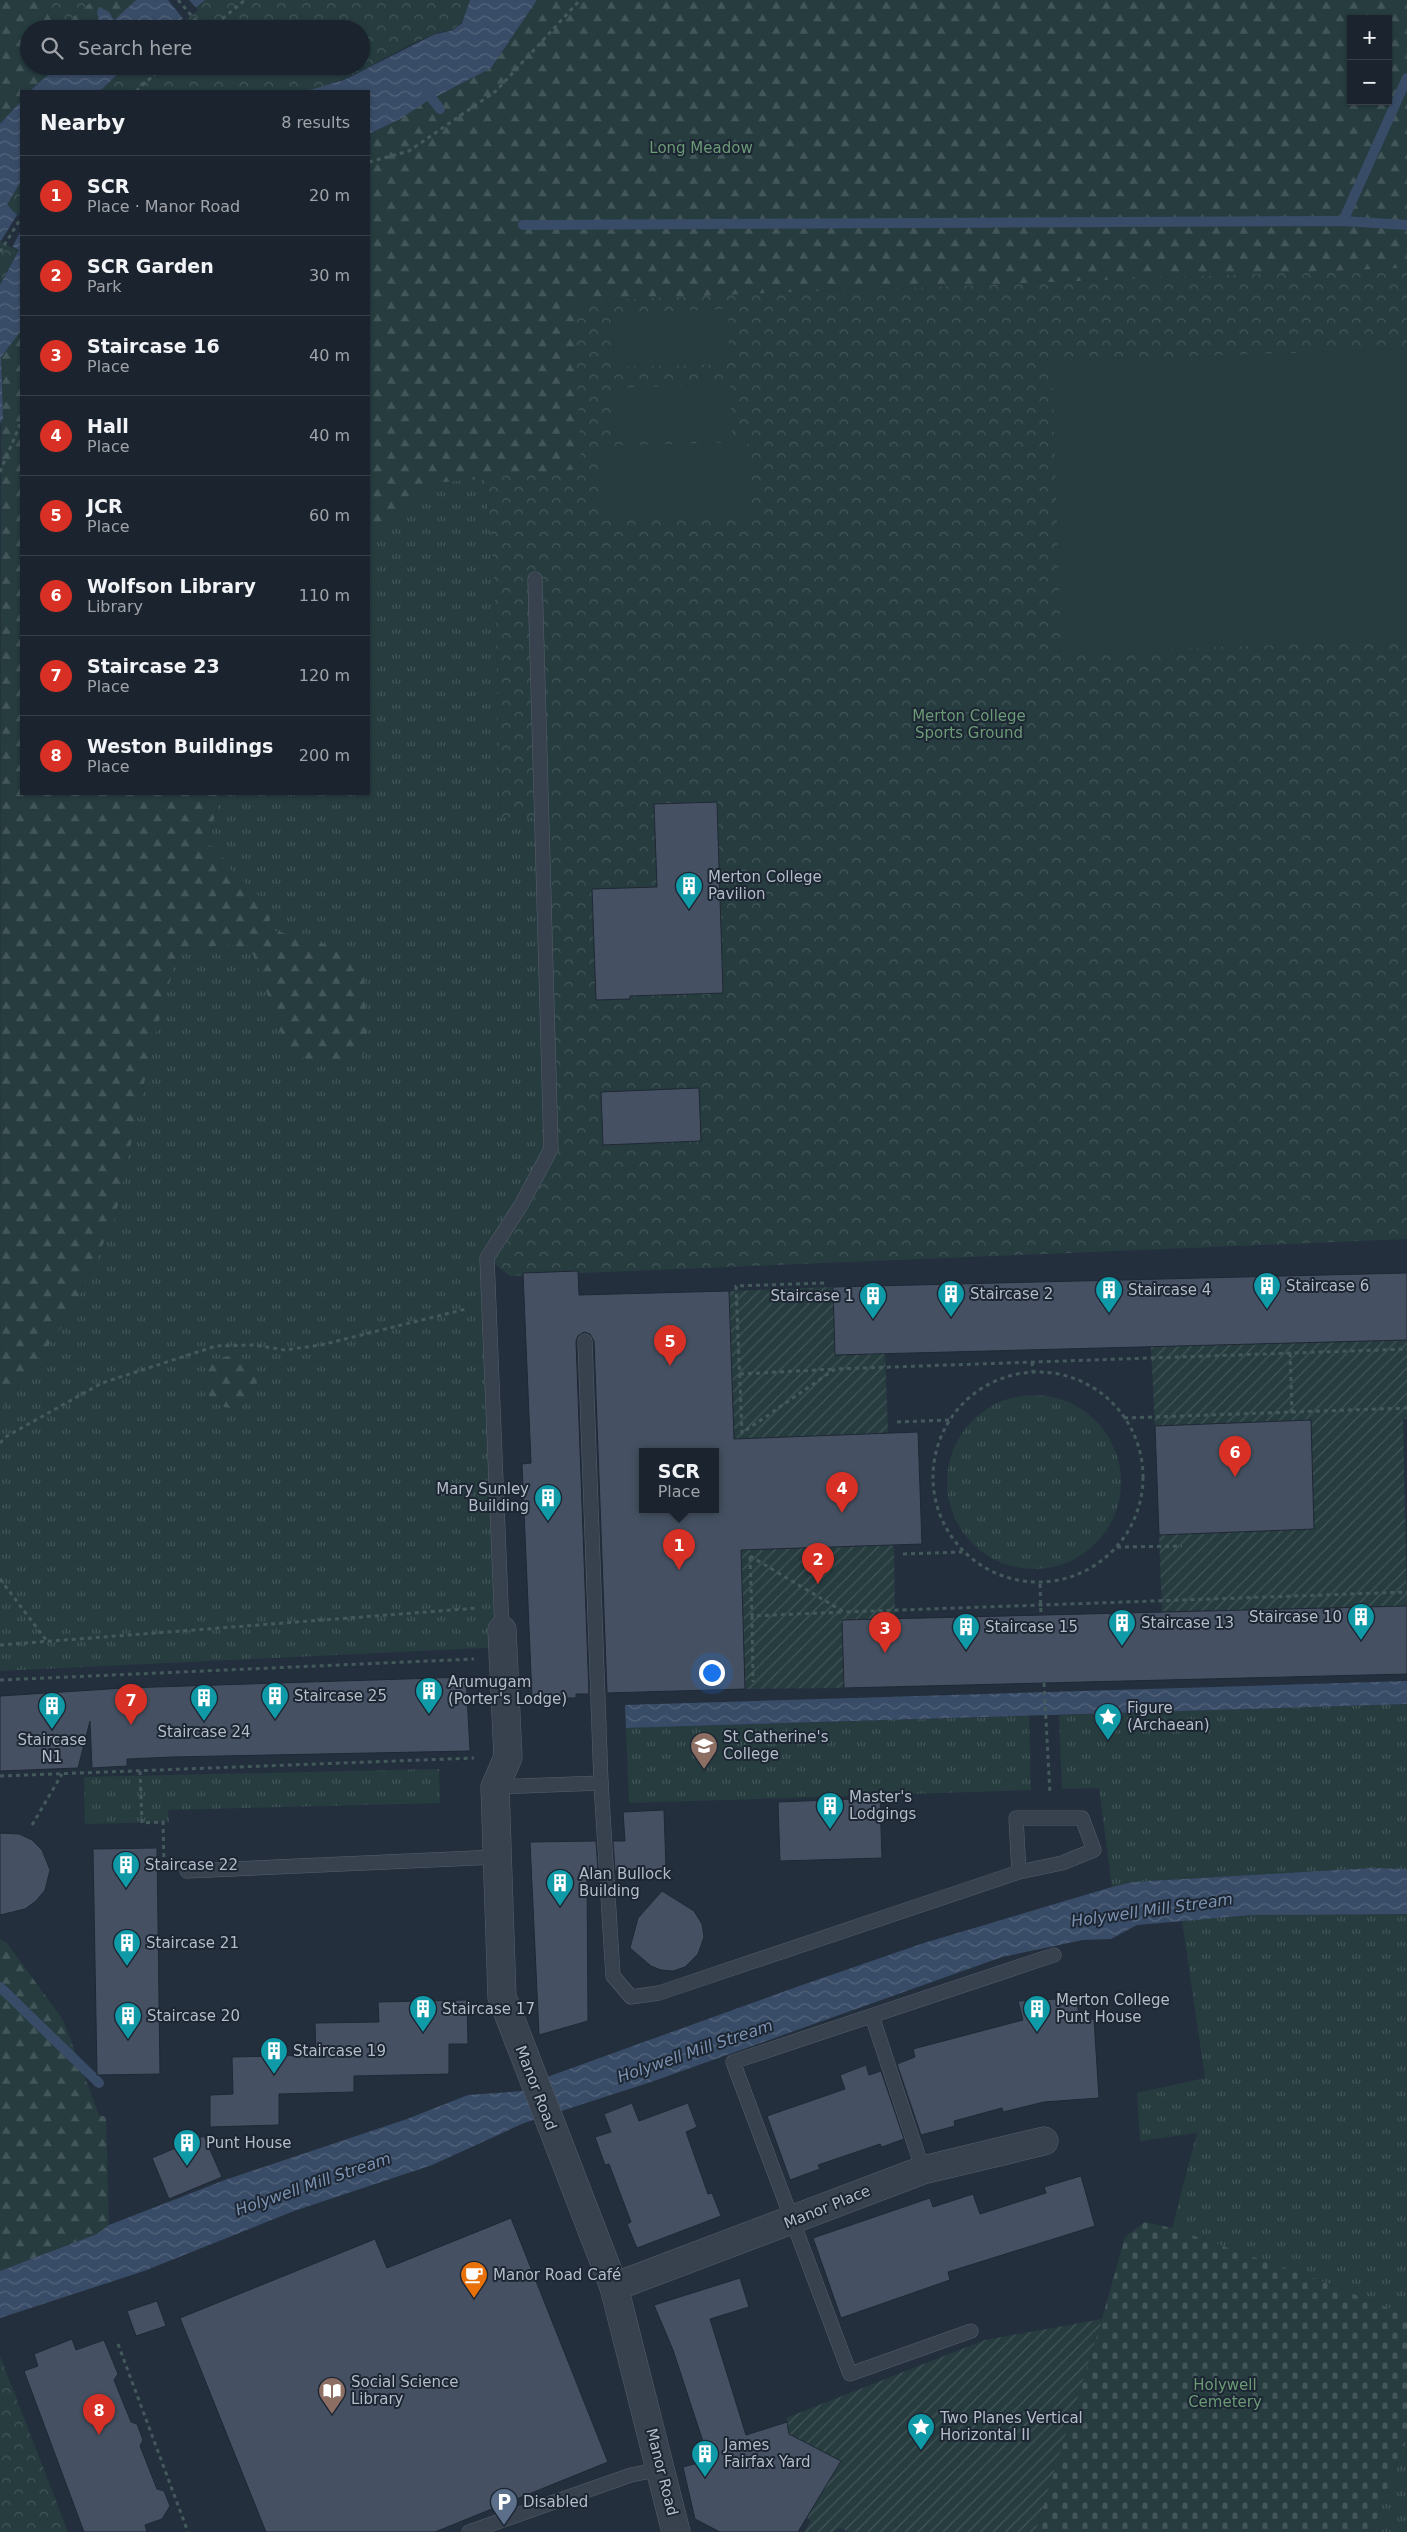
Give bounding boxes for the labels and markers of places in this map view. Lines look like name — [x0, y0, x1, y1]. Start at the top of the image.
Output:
place label: Merton College Pavilion — [708, 868, 822, 903]
building icon: Merton College Pavilion — [674, 871, 704, 910]
building icon: Staircase 6 — [1252, 1271, 1282, 1310]
building icon: Staircase 4 — [1094, 1275, 1124, 1314]
place label: Staircase 6 — [1286, 1277, 1369, 1295]
building icon: Staircase 2 — [936, 1279, 966, 1318]
building icon: Staircase 1 — [858, 1281, 888, 1320]
place label: Staircase 4 — [1128, 1281, 1211, 1299]
place label: Staircase 2 — [970, 1285, 1053, 1303]
place label: Staircase 1 — [771, 1287, 854, 1305]
pin: 5 — [654, 1325, 686, 1366]
pin: 6 — [1219, 1436, 1251, 1477]
pin: 4 — [826, 1472, 858, 1513]
place label: Mary Sunley Building — [436, 1480, 529, 1515]
building icon: Mary Sunley Building — [533, 1483, 563, 1522]
pin: 1 — [663, 1529, 695, 1570]
pin: 2 — [802, 1543, 834, 1584]
building icon: Staircase 10 — [1346, 1602, 1376, 1641]
building icon: Staircase 13 — [1107, 1608, 1137, 1647]
place label: Staircase 10 — [1249, 1608, 1342, 1626]
pin: 3 — [869, 1612, 901, 1653]
building icon: Staircase 15 — [951, 1612, 981, 1651]
place label: Staircase 13 — [1141, 1614, 1234, 1632]
place label: Staircase 15 — [985, 1618, 1078, 1636]
place label: Arumugam (Porter's Lodge) — [448, 1673, 567, 1708]
building icon: Arumugam (Porter's Lodge) — [414, 1676, 444, 1715]
building icon: Staircase 25 — [260, 1681, 290, 1720]
building icon: Staircase 24 — [189, 1683, 219, 1722]
pin: 7 — [115, 1684, 147, 1725]
place label: Staircase 25 — [294, 1687, 387, 1705]
building icon: Staircase N1 — [37, 1691, 67, 1730]
place label: Figure (Archaean) — [1127, 1699, 1210, 1734]
place icon: Figure (Archaean) — [1093, 1702, 1123, 1741]
place label: Staircase 24 — [158, 1723, 250, 1741]
place label: St Catherine's College — [723, 1728, 829, 1763]
place label: Staircase N1 — [17, 1731, 87, 1766]
school or university icon: St Catherine's College — [689, 1731, 719, 1770]
place label: Master's Lodgings — [849, 1788, 917, 1823]
building icon: Master's Lodgings — [815, 1791, 845, 1830]
building icon: Staircase 22 — [111, 1850, 141, 1889]
place label: Staircase 22 — [145, 1856, 238, 1874]
place label: Alan Bullock Building — [579, 1865, 671, 1900]
building icon: Alan Bullock Building — [545, 1868, 575, 1907]
building icon: Staircase 21 — [112, 1928, 142, 1967]
place label: Staircase 21 — [146, 1934, 239, 1952]
place label: Merton College Punt House — [1056, 1991, 1170, 2026]
building icon: Staircase 17 — [408, 1994, 438, 2033]
building icon: Merton College Punt House — [1022, 1994, 1052, 2033]
place label: Staircase 17 — [442, 2000, 535, 2018]
building icon: Staircase 20 — [113, 2001, 143, 2040]
place label: Staircase 20 — [147, 2007, 240, 2025]
building icon: Staircase 19 — [259, 2036, 289, 2075]
place label: Staircase 19 — [293, 2042, 386, 2060]
building icon: Punt House — [172, 2128, 202, 2167]
place label: Punt House — [206, 2134, 291, 2152]
cafe icon: Manor Road Café — [459, 2260, 489, 2299]
place label: Manor Road Café — [493, 2266, 621, 2284]
place label: Social Science Library — [351, 2373, 458, 2408]
library icon: Social Science Library — [317, 2376, 347, 2415]
pin: 8 — [83, 2394, 115, 2435]
place label: Two Planes Vertical Horizontal II — [939, 2409, 1083, 2444]
place icon: Two Planes Vertical Horizontal II — [906, 2412, 936, 2451]
place label: James Fairfax Yard — [723, 2436, 811, 2471]
building icon: James Fairfax Yard — [690, 2439, 720, 2478]
parking icon: Disabled — [489, 2487, 519, 2526]
place label: Disabled — [523, 2493, 588, 2511]

